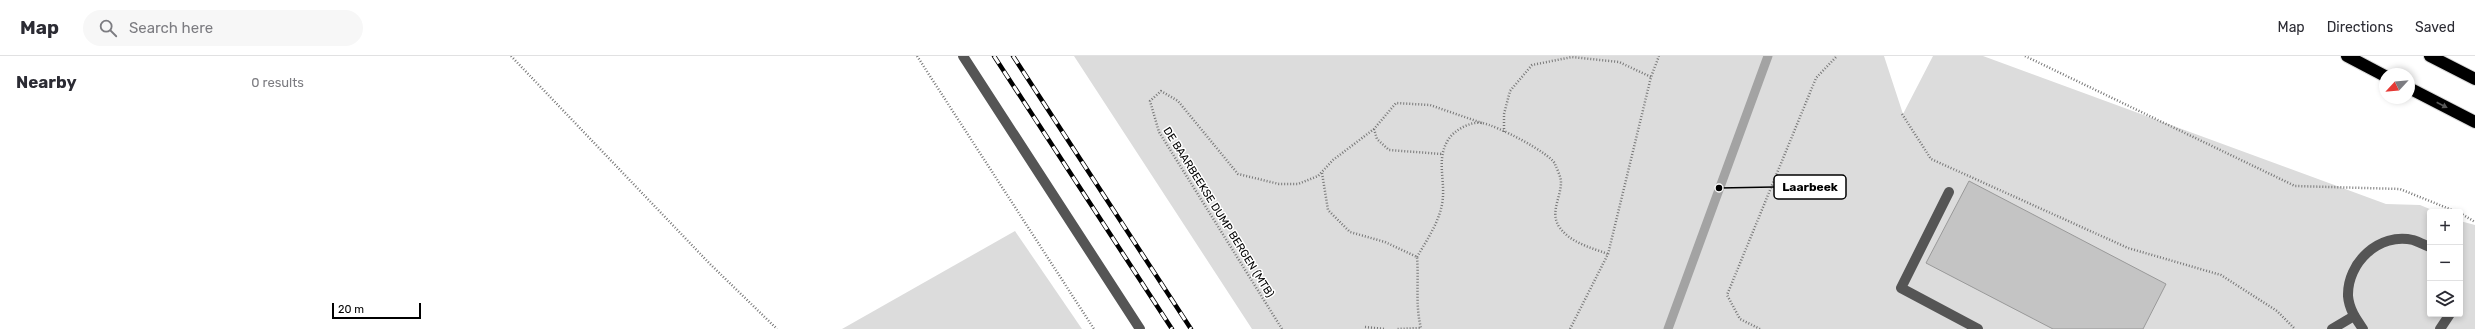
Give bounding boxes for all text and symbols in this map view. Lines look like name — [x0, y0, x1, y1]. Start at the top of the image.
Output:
search box — [83, 10, 363, 46]
text: Map — [20, 16, 59, 39]
icon: search — [97, 17, 119, 39]
text: Search here — [129, 19, 213, 37]
text: Map — [2278, 19, 2305, 36]
text: Directions — [2327, 19, 2393, 36]
text: Saved — [2415, 19, 2455, 36]
north arrow — [2379, 68, 2415, 104]
text: Nearby — [16, 72, 77, 92]
text: 0 results — [251, 75, 304, 90]
one-way arrow — [2436, 102, 2448, 108]
street label: DE BAARBEEKSE DUMP BERGEN (MTB) — [1161, 125, 1277, 300]
callout: Laarbeek — [1774, 175, 1846, 199]
text: Laarbeek — [1782, 180, 1838, 194]
map controls — [2427, 209, 2463, 317]
button: + — [2427, 209, 2463, 245]
button: − — [2427, 245, 2463, 281]
button: layers — [2427, 281, 2463, 317]
scale bar — [332, 301, 421, 320]
text: 20 m — [338, 303, 364, 316]

